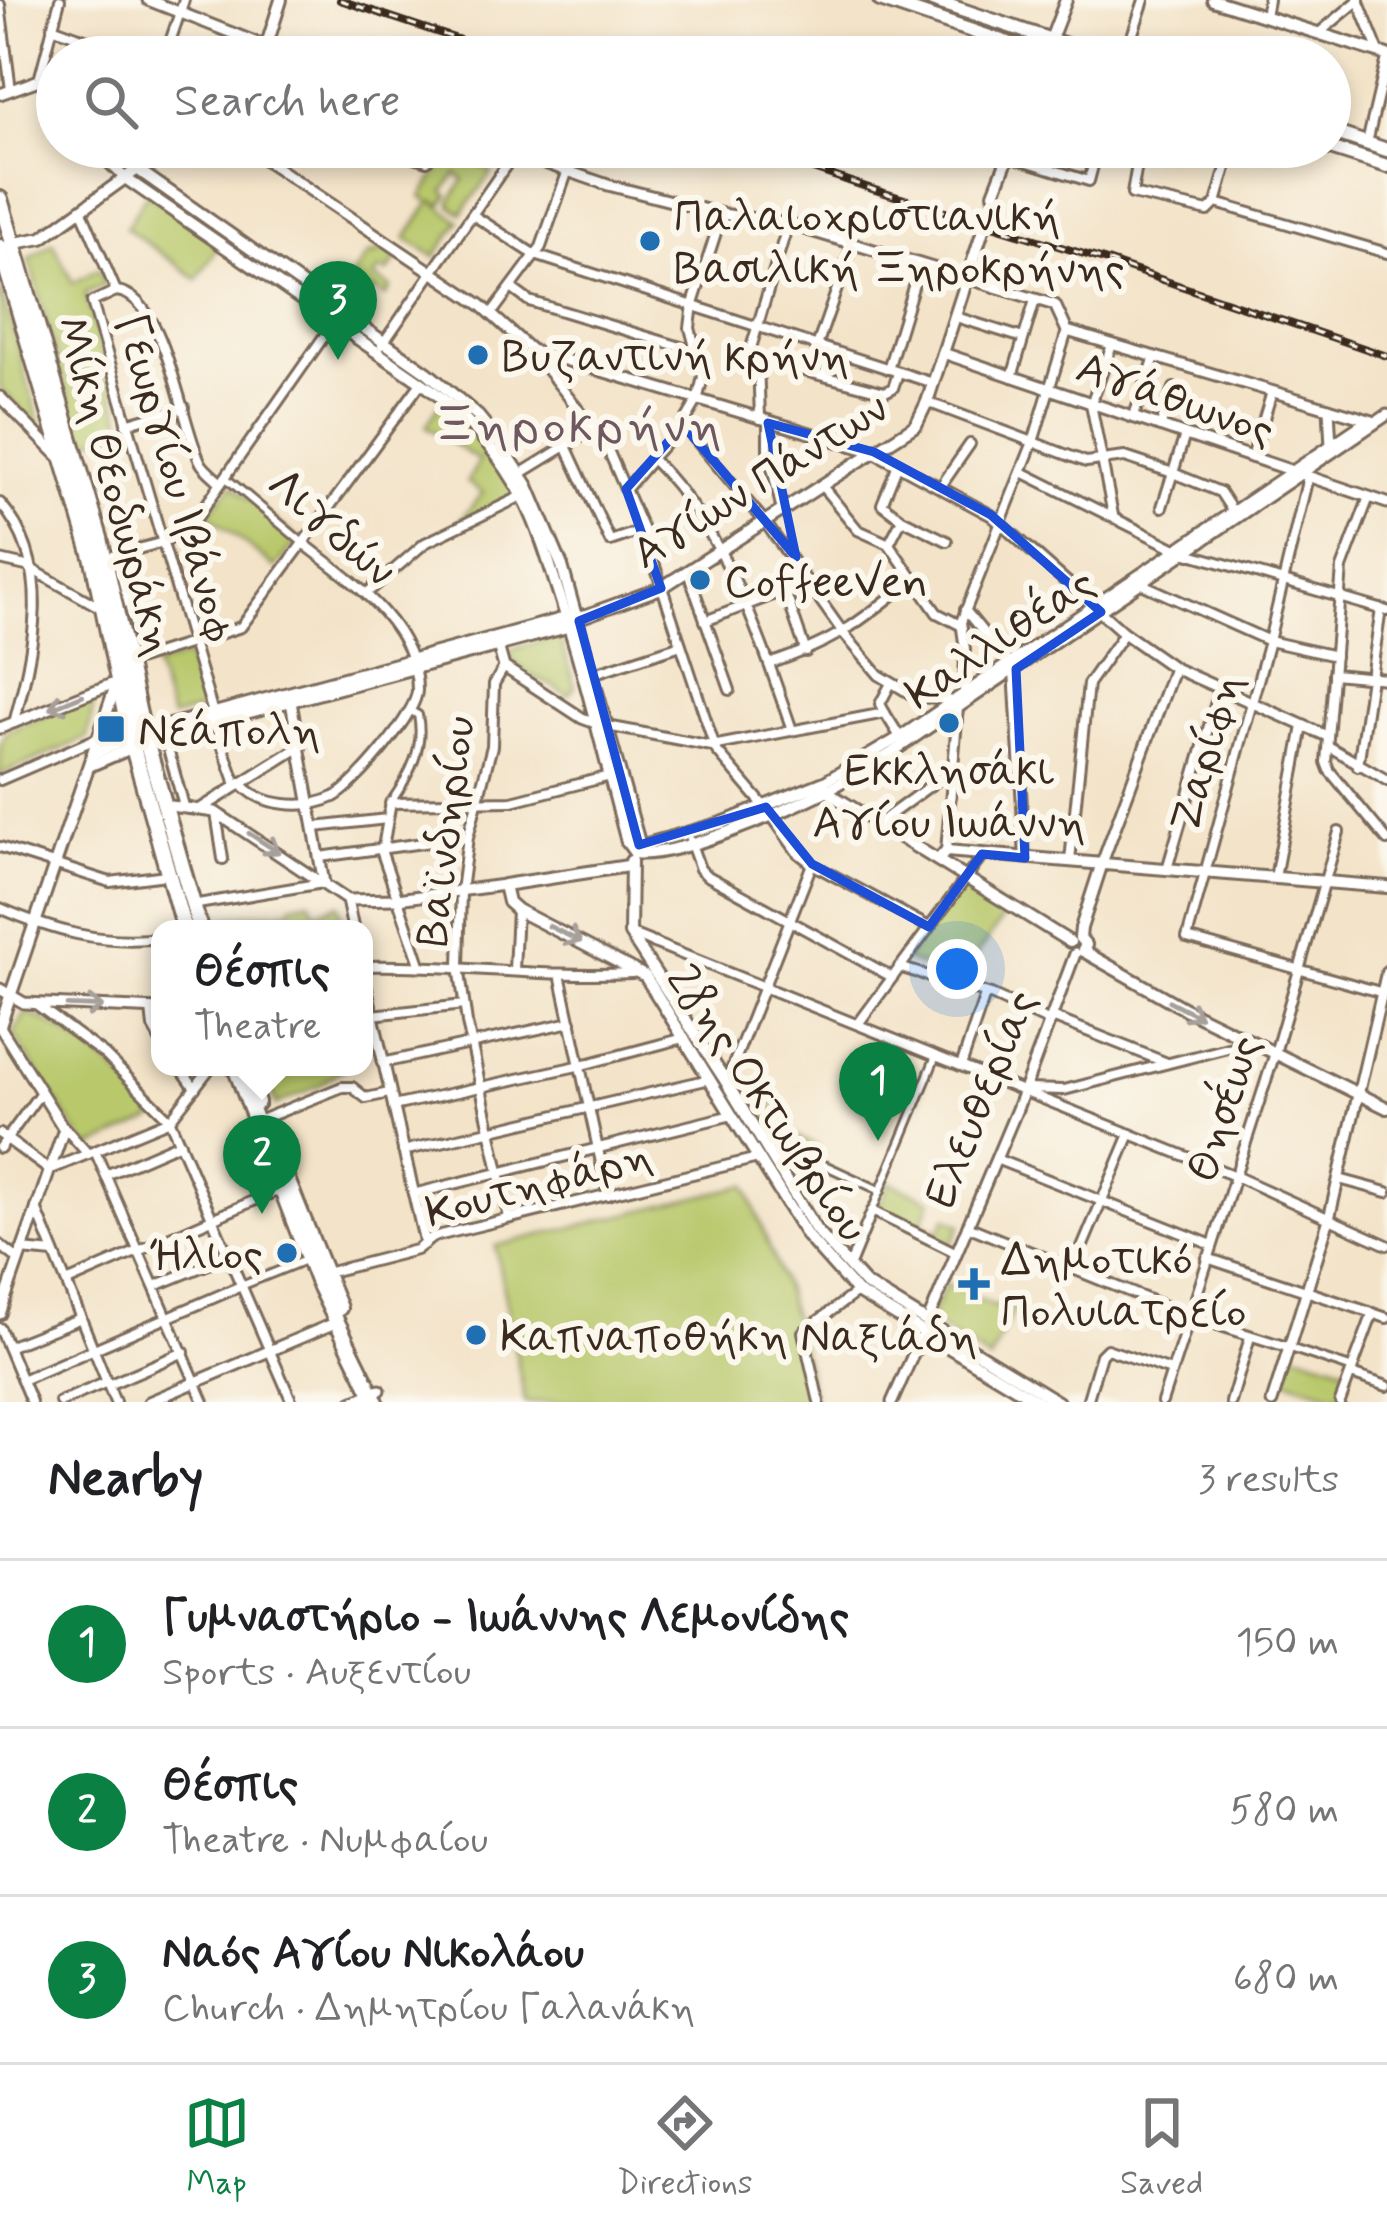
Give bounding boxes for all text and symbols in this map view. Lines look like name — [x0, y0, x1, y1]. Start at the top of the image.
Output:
search box — [36, 36, 1351, 168]
icon: search — [78, 69, 144, 135]
text: Search here — [174, 73, 401, 132]
place label: Παλαιοχριστιανική Βασιλική Ξηροκρήνης — [674, 189, 1125, 300]
marker: Παλαιοχριστιανική Βασιλική Ξηροκρήνης — [637, 228, 663, 254]
pin: 3 — [299, 261, 377, 360]
street label: Γεωργίου Ιβάνοφ — [99, 307, 250, 651]
street label: Μίκη Θεοδωράκη — [40, 310, 187, 662]
place label: Βυζαντινή κρήνη — [502, 329, 849, 388]
street label: Αγάθωνος — [1068, 339, 1282, 462]
marker: Βυζαντινή κρήνη — [465, 342, 491, 368]
street label: Αγίων Πάντων — [622, 380, 900, 584]
district label: Ξηροκρήνη — [433, 395, 725, 461]
street label: Λιγδών — [254, 456, 408, 601]
place label: CoffeeVen — [724, 554, 928, 613]
street label: Καλλιθέας — [894, 554, 1107, 725]
marker: CoffeeVen — [687, 567, 713, 593]
street label: Ζαρίφη — [1157, 667, 1258, 839]
one-way arrow — [48, 693, 85, 714]
place label: Νεάπολη — [138, 703, 321, 762]
marker: Εκκλησάκι Αγίου Ιωάννη — [936, 710, 962, 736]
marker: Νεάπολη — [95, 713, 127, 745]
street label: Βαϊνδηρίου — [404, 713, 491, 950]
place label: Εκκλησάκι Αγίου Ιωάννη — [812, 743, 1086, 854]
one-way arrow — [246, 831, 280, 856]
popup — [151, 920, 373, 1076]
one-way arrow — [547, 924, 582, 947]
your location — [927, 939, 987, 999]
text: Θέσπις — [194, 943, 330, 1002]
street label: 28ης Οκτωβρίου — [651, 954, 881, 1254]
street label: Ελευθερίας — [912, 982, 1053, 1217]
one-way arrow — [65, 995, 104, 1018]
one-way arrow — [1167, 999, 1202, 1022]
text: Theatre — [194, 1002, 321, 1053]
street label: Θησέως — [1173, 1028, 1277, 1190]
pin: 1 — [839, 1042, 917, 1141]
pin: 2 — [223, 1115, 301, 1214]
street label: Κουτηφάρη — [419, 1127, 659, 1244]
place label: Ήλιος — [150, 1227, 263, 1286]
place label: Δημοτικό Πολυιατρείο — [1001, 1232, 1247, 1343]
marker: Ήλιος — [274, 1240, 300, 1266]
marker: Δημοτικό Πολυιατρείο — [958, 1268, 990, 1300]
place label: Καπναποθήκη Ναξιάδη — [500, 1309, 978, 1368]
marker: Καπναποθήκη Ναξιάδη — [463, 1322, 489, 1348]
text: Nearby — [48, 1447, 203, 1513]
text: 3 results — [1198, 1455, 1339, 1506]
text: Γυμναστήριο - Ιωάννης Λεμονίδης — [162, 1589, 849, 1648]
text: 1 — [78, 1618, 96, 1669]
text: 150 m — [1236, 1618, 1339, 1669]
text: Sports · Αυξεντίου — [162, 1648, 471, 1699]
text: Θέσπις — [162, 1757, 298, 1816]
text: 2 — [77, 1786, 97, 1837]
text: 580 m — [1229, 1786, 1339, 1837]
text: Theatre · Νυμφαίου — [162, 1816, 488, 1867]
text: Ναός Αγίου Νικολάου — [162, 1925, 584, 1984]
text: 3 — [78, 1954, 96, 2005]
text: 680 m — [1233, 1954, 1339, 2005]
text: Church · Δημητρίου Γαλανάκη — [162, 1984, 695, 2035]
tab: Map — [184, 2090, 250, 2206]
tab: Directions — [617, 2090, 753, 2206]
tab: Saved — [1120, 2090, 1203, 2206]

